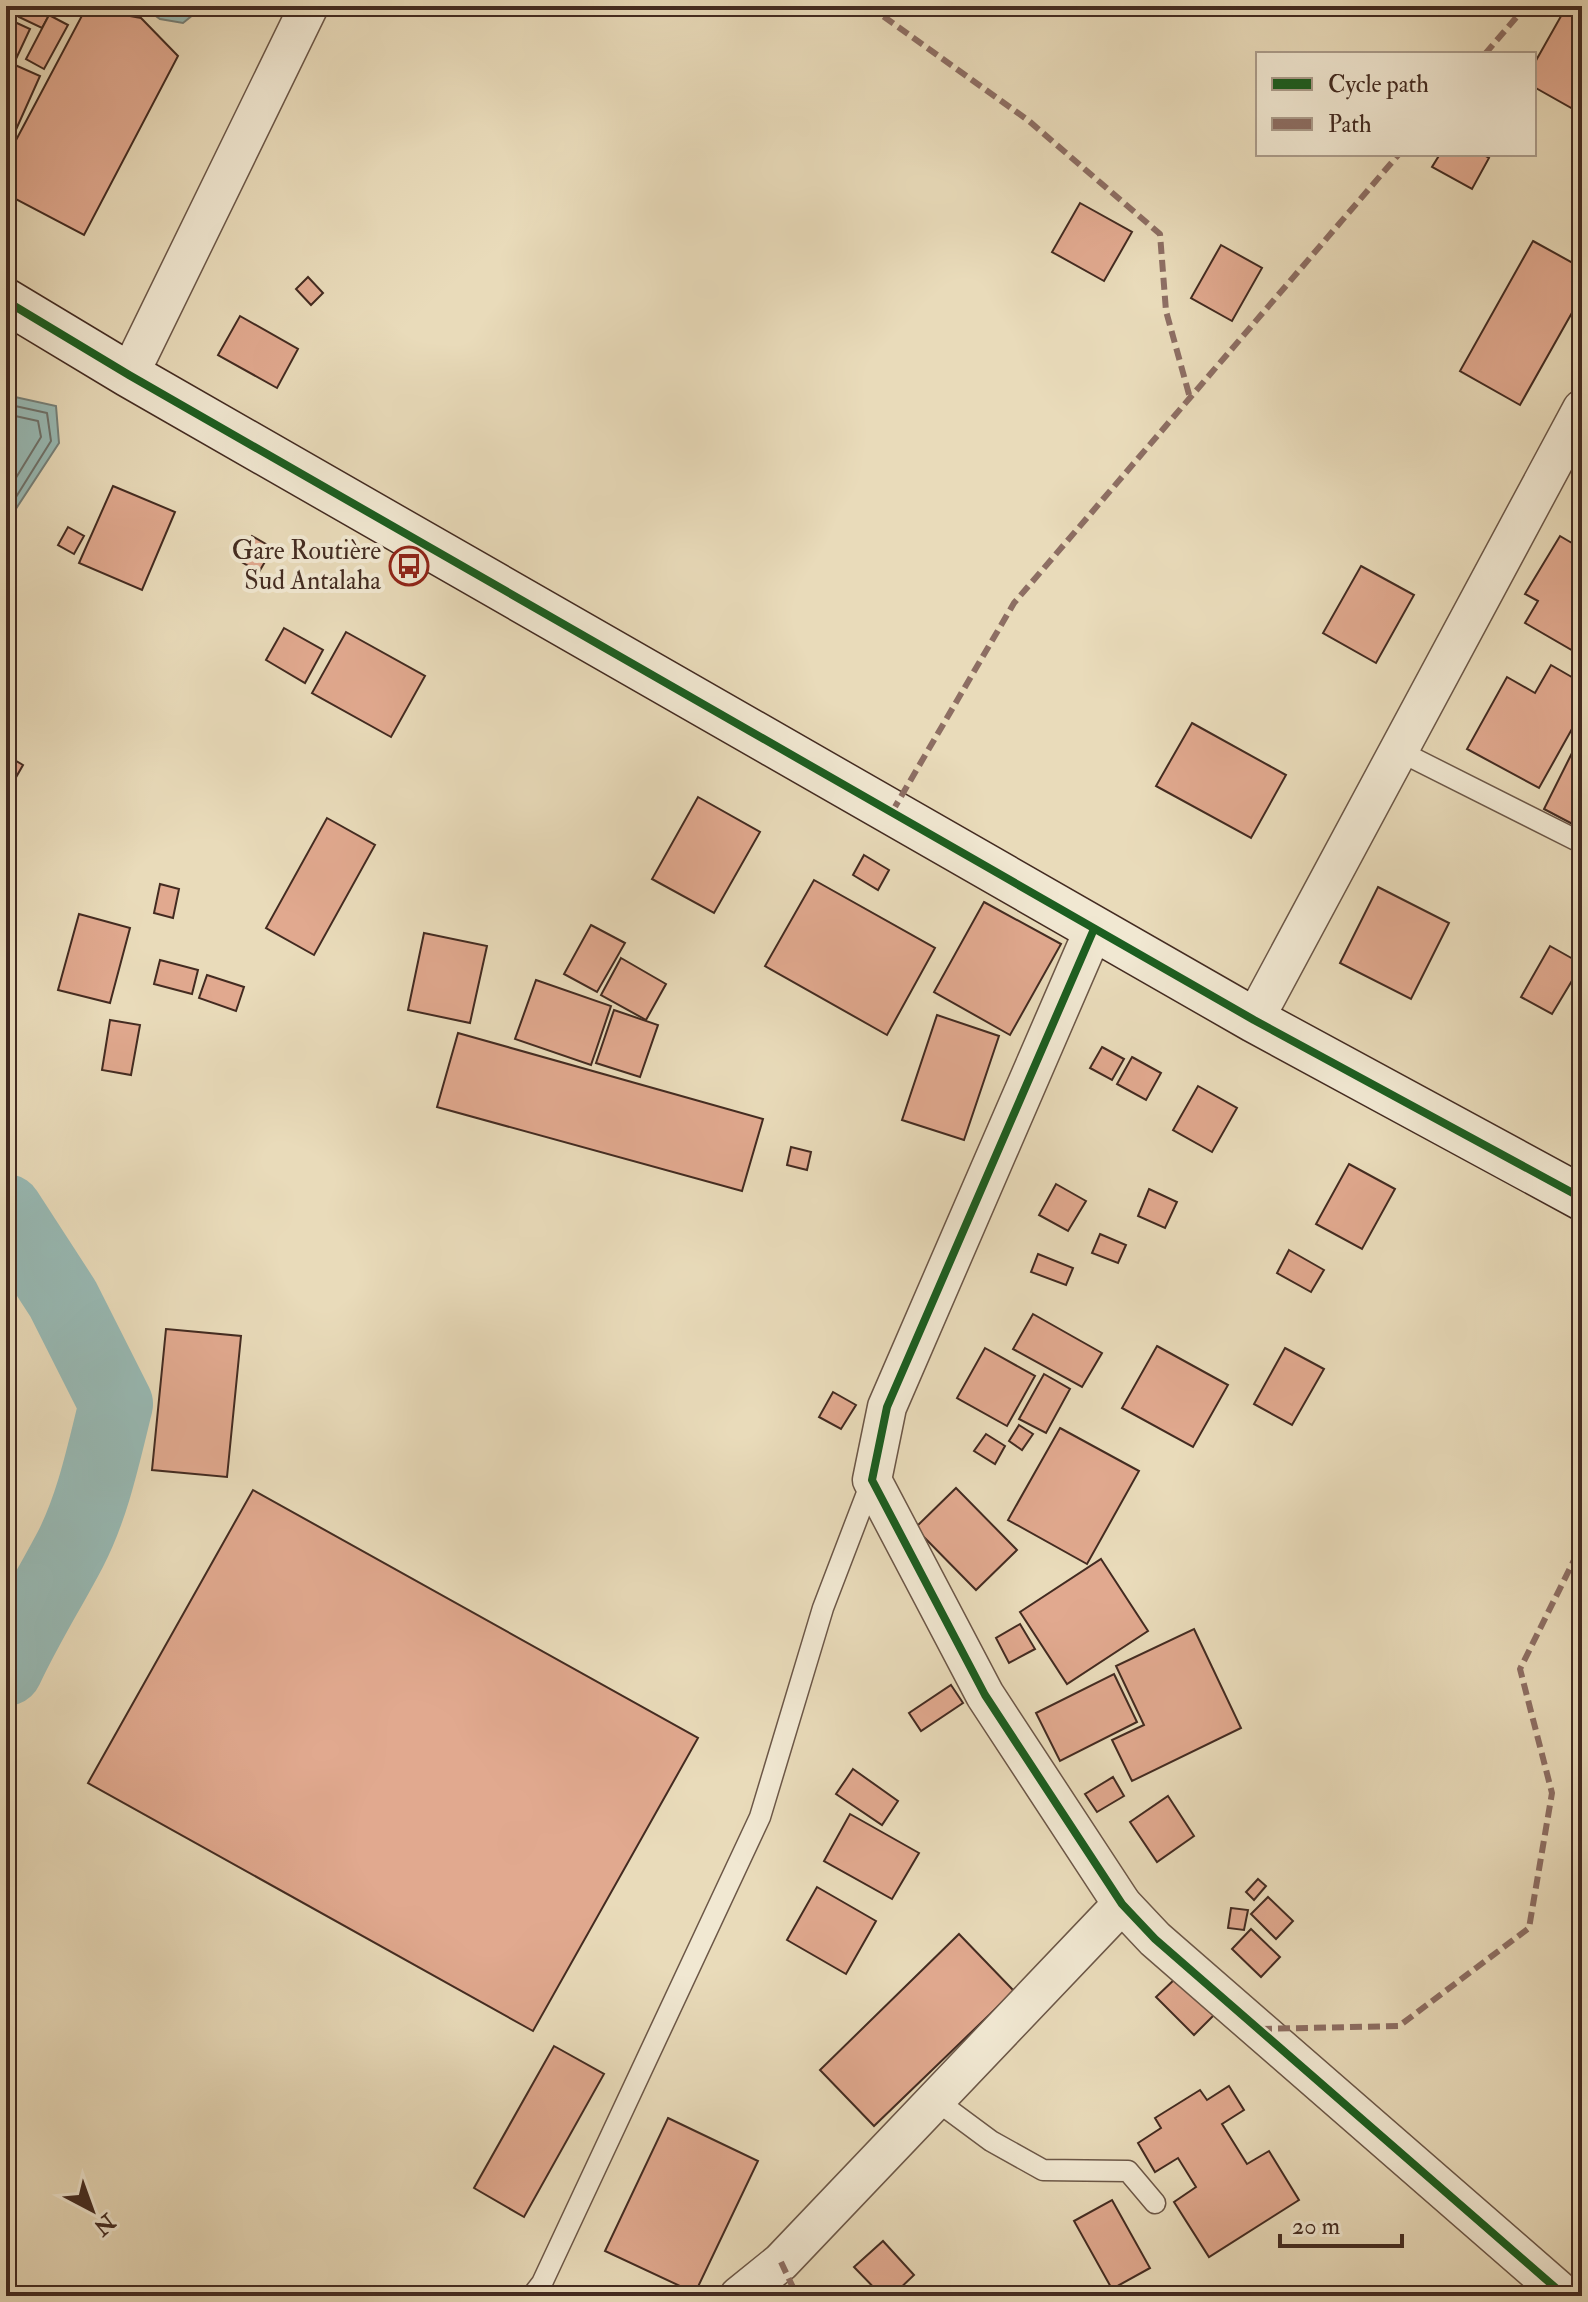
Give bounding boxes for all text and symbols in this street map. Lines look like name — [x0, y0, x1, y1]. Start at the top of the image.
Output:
legend — [1256, 52, 1536, 156]
text: Cycle path — [1328, 69, 1429, 100]
text: Path — [1328, 109, 1372, 140]
place label: Gare Routière Sud Antalaha — [232, 535, 381, 597]
bus stop icon: Gare Routière Sud Antalaha — [388, 545, 430, 587]
north arrow — [52, 2170, 132, 2250]
scale bar — [1280, 2198, 1402, 2248]
text: N — [88, 2207, 122, 2242]
text: 20 m — [1292, 2211, 1341, 2242]

